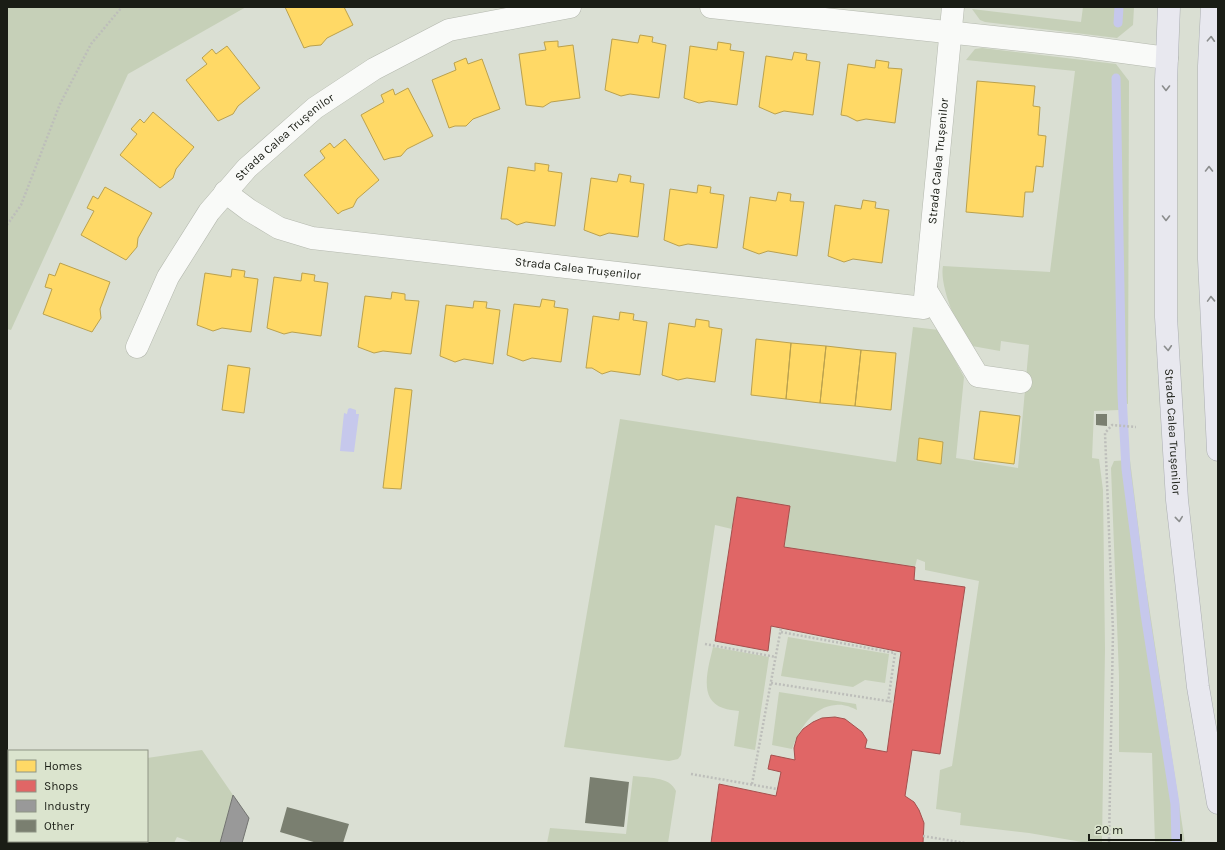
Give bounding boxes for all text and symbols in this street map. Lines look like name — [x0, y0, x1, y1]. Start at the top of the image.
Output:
one-way arrow — [1206, 36, 1215, 42]
one-way arrow — [1162, 85, 1170, 91]
street label: Strada Calea Trușenilor — [232, 90, 337, 184]
street label: Strada Calea Trușenilor — [925, 97, 951, 225]
one-way arrow — [1205, 166, 1213, 172]
one-way arrow — [1162, 215, 1170, 221]
street label: Strada Calea Trușenilor — [514, 254, 642, 283]
one-way arrow — [1206, 296, 1215, 302]
one-way arrow — [1163, 345, 1172, 351]
street label: Strada Calea Trușenilor — [1162, 368, 1184, 496]
one-way arrow — [1175, 516, 1184, 522]
legend — [8, 750, 148, 842]
text: Homes — [44, 759, 82, 773]
text: Shops — [44, 779, 78, 793]
text: Industry — [44, 799, 90, 813]
scale bar — [1089, 816, 1181, 842]
text: Other — [44, 819, 75, 833]
text: 20 m — [1095, 823, 1123, 837]

